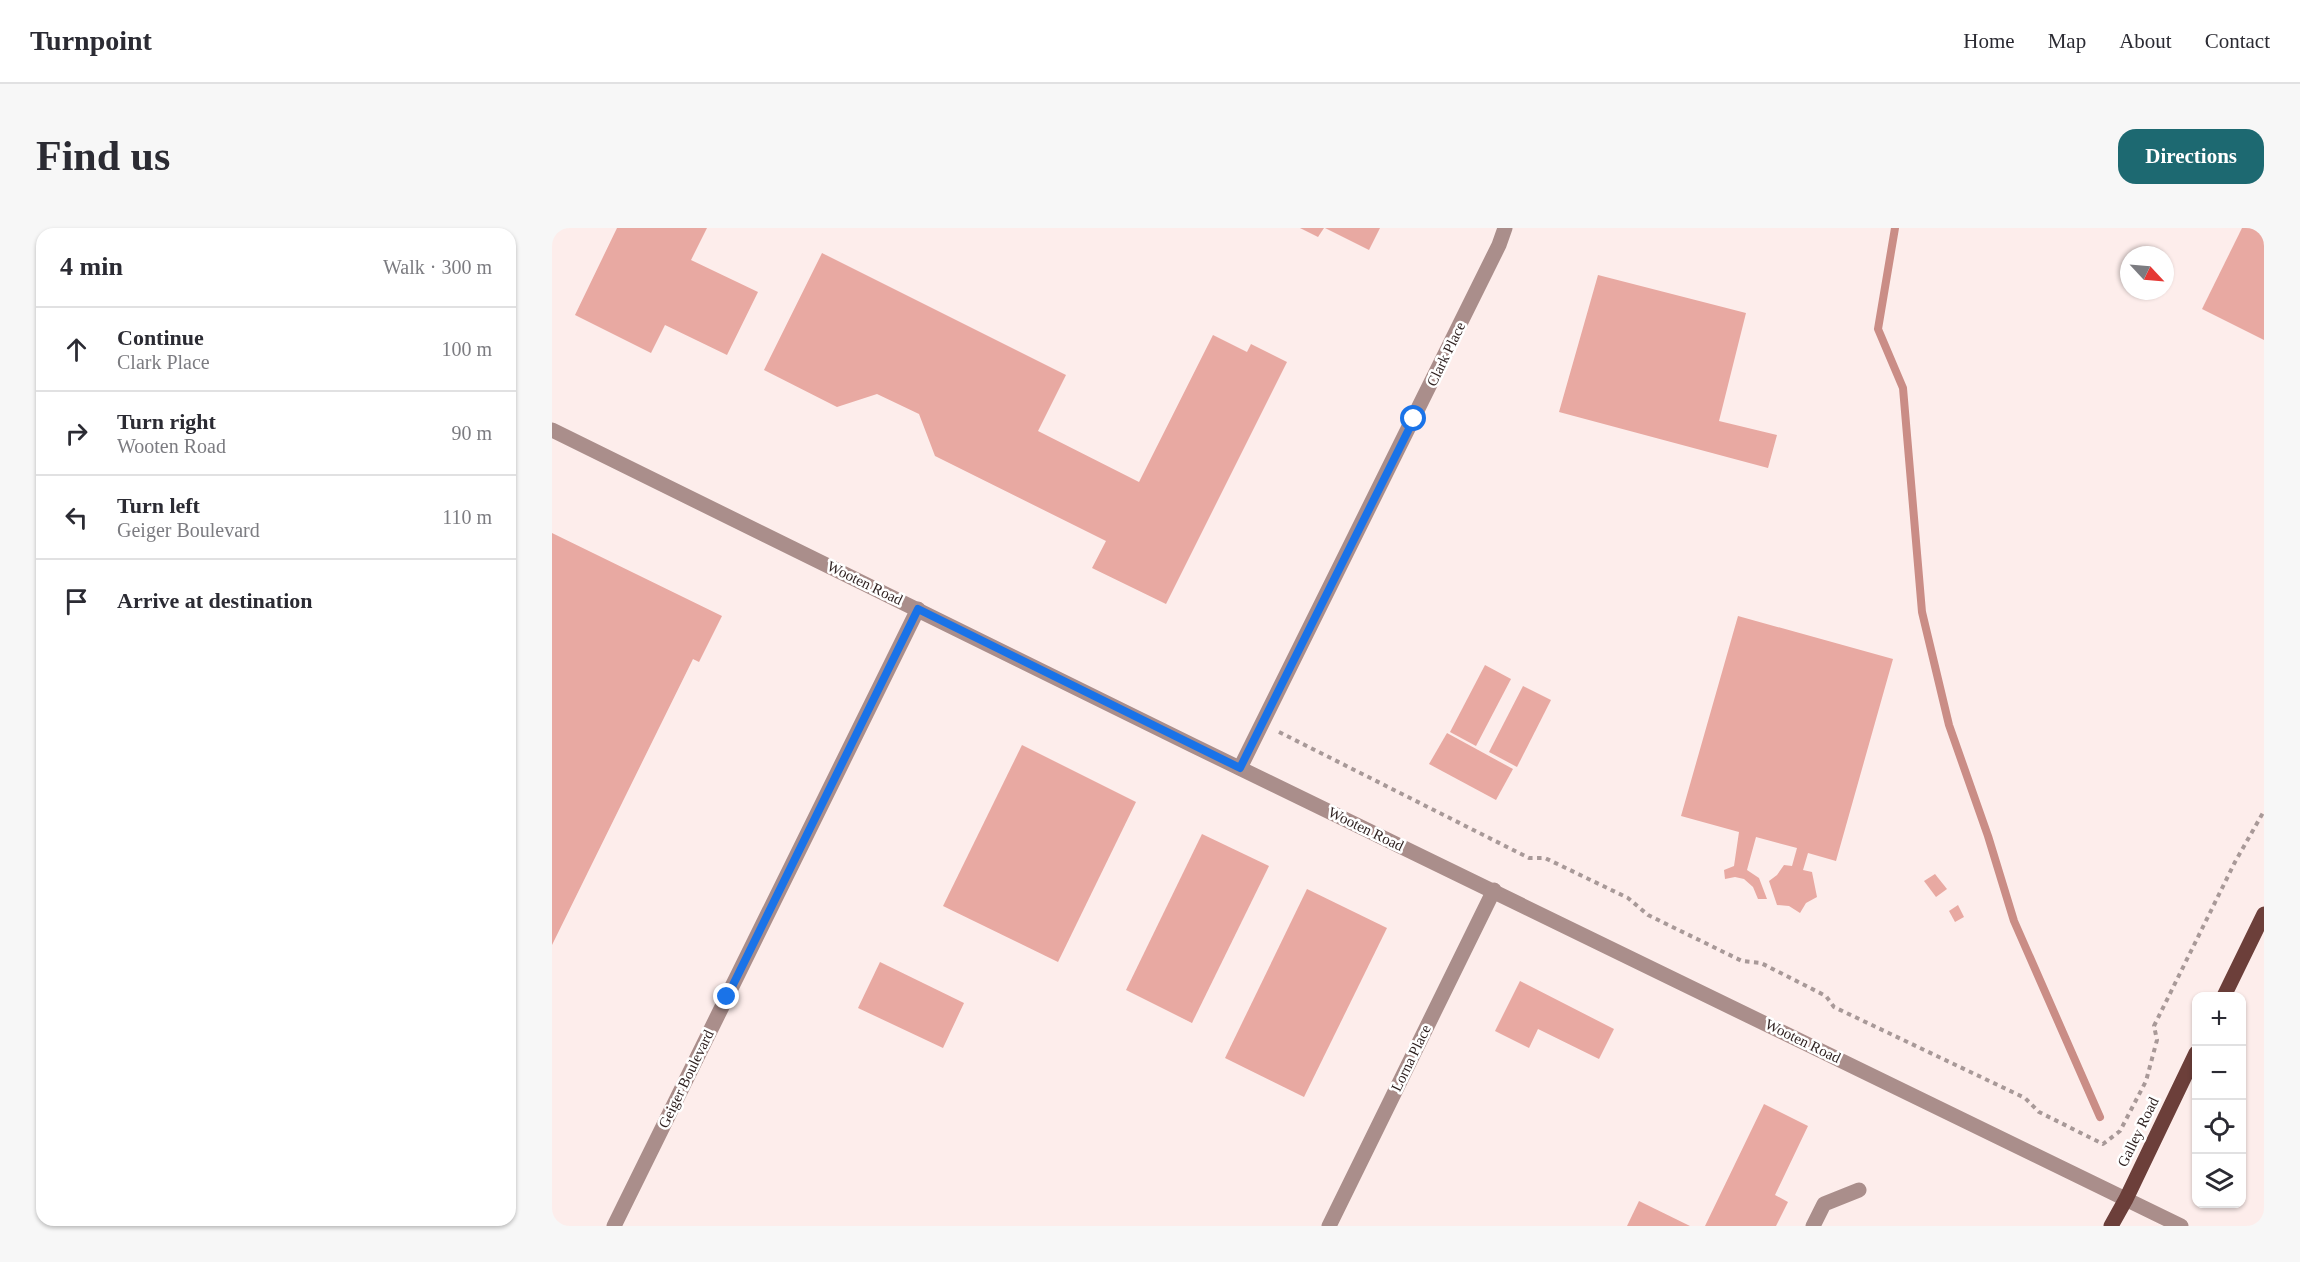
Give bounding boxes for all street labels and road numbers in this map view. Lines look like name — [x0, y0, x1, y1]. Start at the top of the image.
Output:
street label: Clark Place — [1424, 319, 1469, 389]
street label: Wooten Road — [825, 558, 906, 608]
street label: Wooten Road — [1326, 804, 1407, 854]
street label: Wooten Road — [1763, 1016, 1844, 1066]
street label: Lorna Place — [1388, 1022, 1434, 1094]
street label: Geiger Boulevard — [655, 1027, 717, 1131]
street label: Galley Road — [2114, 1094, 2162, 1169]

